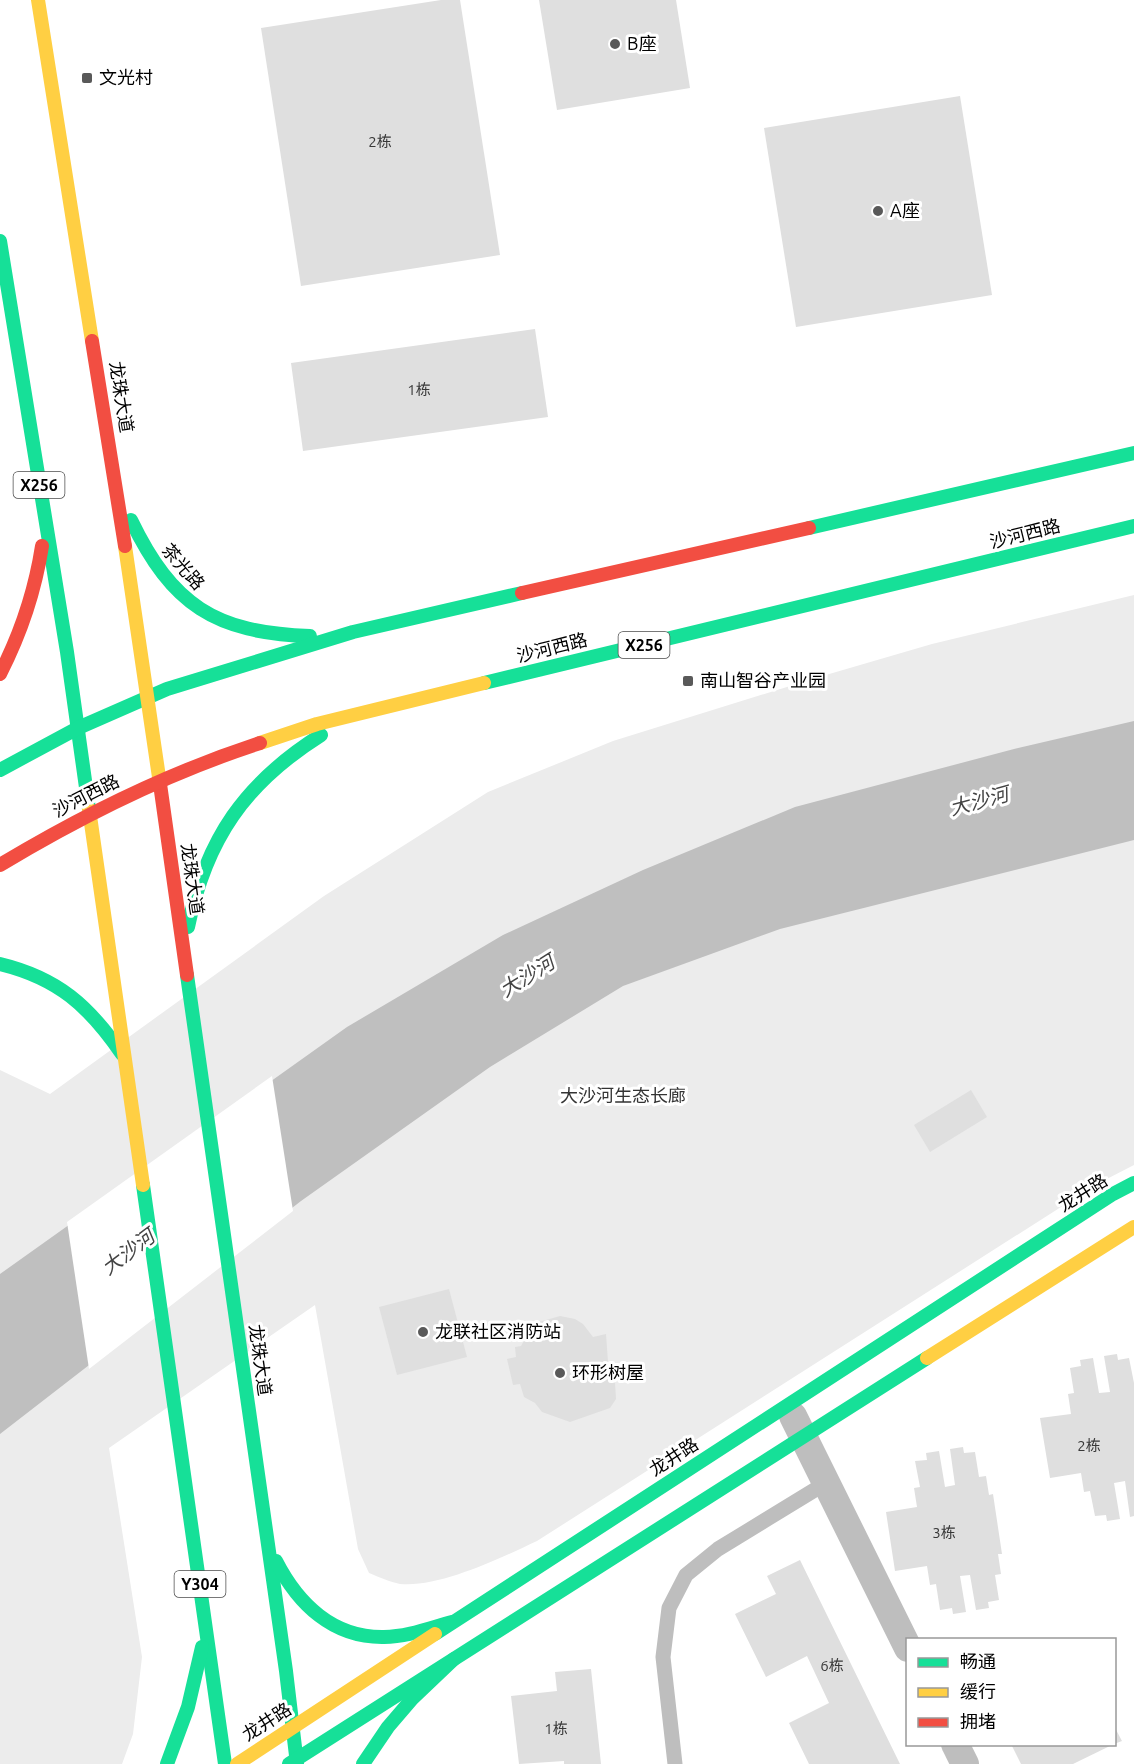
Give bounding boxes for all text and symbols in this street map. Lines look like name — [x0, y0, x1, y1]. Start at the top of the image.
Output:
place label: B座 — [627, 33, 656, 53]
marker: B座 — [608, 37, 622, 51]
place label: 文光村 — [99, 67, 153, 87]
marker: 文光村 — [80, 71, 94, 85]
house number: 2栋 — [368, 133, 392, 150]
place label: A座 — [890, 200, 920, 220]
marker: A座 — [871, 204, 885, 218]
street label: 龙珠大道 — [106, 360, 137, 434]
house number: 1栋 — [407, 381, 431, 398]
road number: X256 — [14, 472, 64, 498]
street label: 沙河西路 — [987, 515, 1062, 551]
street label: 茶光路 — [158, 539, 209, 593]
street label: 沙河西路 — [514, 629, 589, 665]
road number: X256 — [618, 632, 670, 658]
place label: 南山智谷产业园 — [700, 670, 826, 690]
marker: 南山智谷产业园 — [681, 674, 695, 688]
street label: 沙河西路 — [49, 770, 122, 820]
water label: 大沙河 — [947, 781, 1015, 819]
street label: 龙珠大道 — [178, 842, 208, 916]
water label: 大沙河 — [495, 948, 562, 1001]
park label: 大沙河生态长廊 — [560, 1085, 686, 1105]
street label: 龙井路 — [1054, 1169, 1111, 1215]
water label: 大沙河 — [97, 1222, 162, 1279]
place label: 龙联社区消防站 — [435, 1321, 561, 1341]
street label: 龙珠大道 — [246, 1323, 276, 1397]
marker: 龙联社区消防站 — [416, 1325, 430, 1339]
place label: 环形树屋 — [572, 1362, 644, 1382]
marker: 环形树屋 — [553, 1366, 567, 1380]
street label: 龙井路 — [645, 1433, 702, 1479]
house number: 2栋 — [1077, 1437, 1101, 1454]
house number: 3栋 — [932, 1524, 956, 1541]
road number: Y304 — [174, 1571, 226, 1597]
legend — [906, 1638, 1116, 1746]
text: 畅通 — [960, 1651, 996, 1671]
house number: 6栋 — [820, 1657, 844, 1674]
text: 缓行 — [960, 1681, 996, 1701]
street label: 龙井路 — [238, 1698, 295, 1744]
text: 拥堵 — [960, 1711, 996, 1731]
house number: 1栋 — [544, 1720, 568, 1737]

